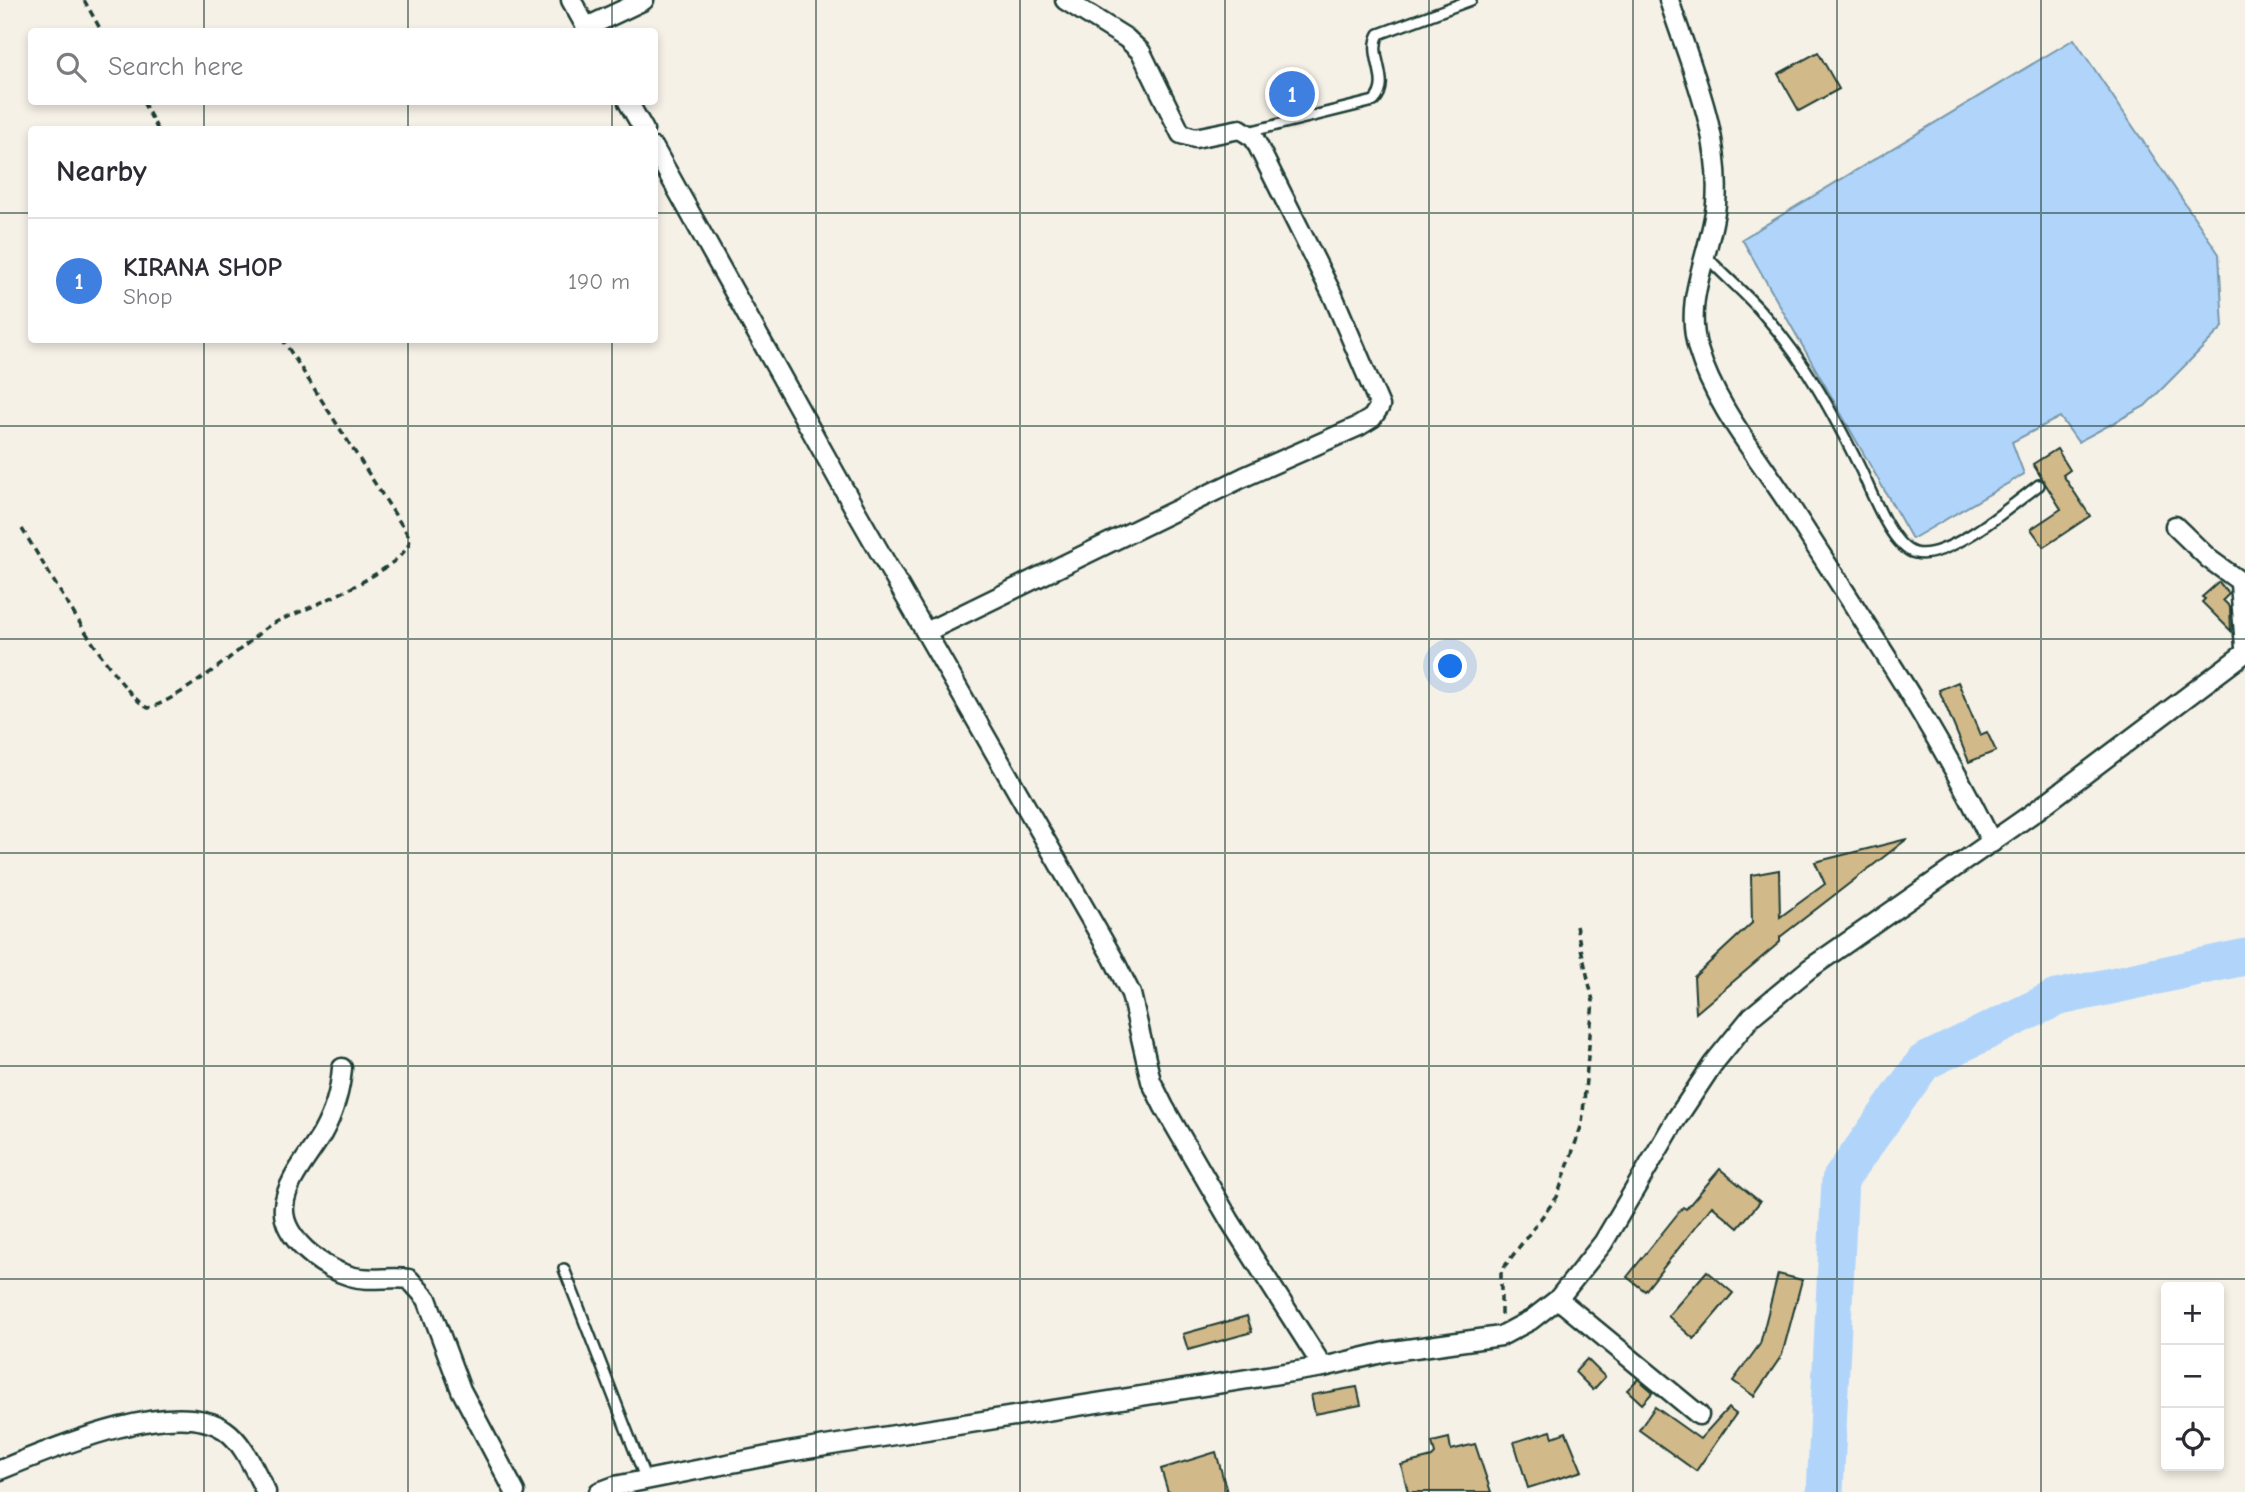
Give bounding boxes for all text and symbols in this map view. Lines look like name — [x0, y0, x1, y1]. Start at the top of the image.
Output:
search box — [28, 28, 658, 105]
icon: search — [52, 48, 90, 86]
text: Search here — [108, 52, 243, 82]
pin: 1 — [1269, 68, 1315, 120]
text: Nearby — [56, 154, 147, 189]
text: KIRANA SHOP — [123, 253, 282, 283]
text: 1 — [74, 268, 84, 295]
text: 190 m — [568, 268, 630, 295]
text: Shop — [123, 283, 172, 310]
your location — [1433, 649, 1467, 683]
map controls — [2161, 1282, 2224, 1471]
button: + — [2161, 1282, 2224, 1345]
button: − — [2161, 1345, 2224, 1408]
button: locate — [2161, 1408, 2224, 1471]

